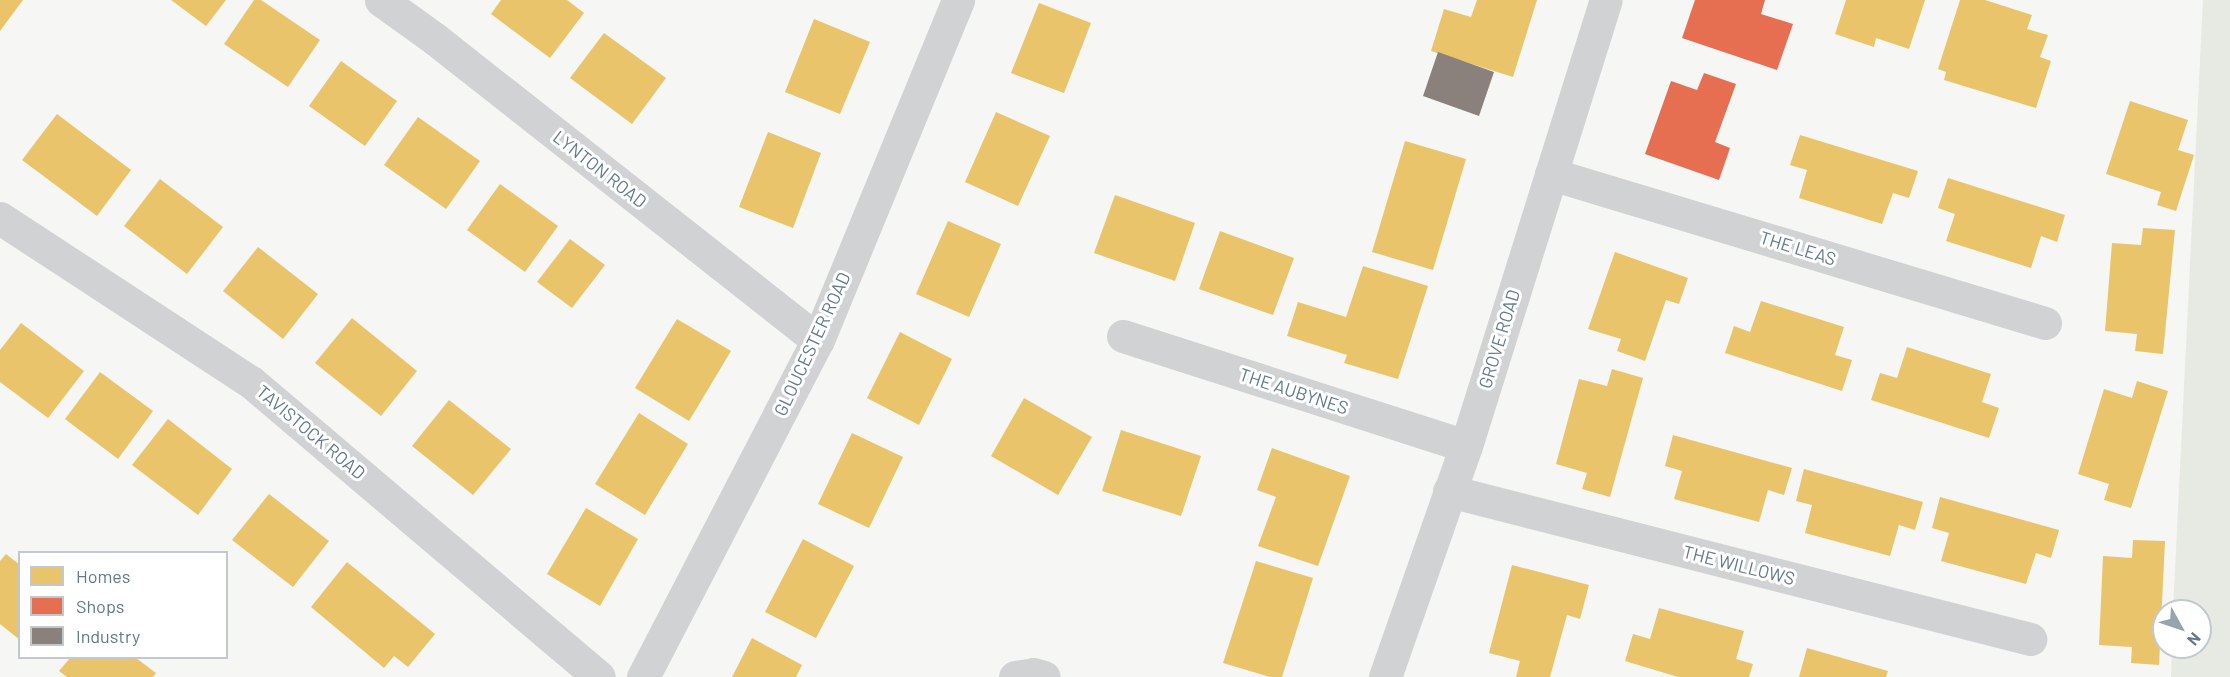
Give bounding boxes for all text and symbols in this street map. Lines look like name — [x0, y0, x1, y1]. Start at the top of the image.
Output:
street label: LYNTON ROAD — [549, 126, 651, 212]
street label: THE LEAS — [1757, 226, 1839, 270]
street label: GLOUCESTER ROAD — [769, 269, 855, 419]
street label: GROVE ROAD — [1474, 287, 1524, 391]
street label: THE AUBYNES — [1237, 363, 1351, 419]
street label: TAVISTOCK ROAD — [252, 380, 370, 484]
street label: THE WILLOWS — [1681, 541, 1797, 589]
legend — [18, 551, 228, 659]
text: Homes — [76, 565, 130, 587]
text: Shops — [76, 595, 125, 617]
north arrow — [2152, 599, 2212, 659]
text: Industry — [76, 625, 140, 647]
text: N — [2184, 629, 2205, 650]

